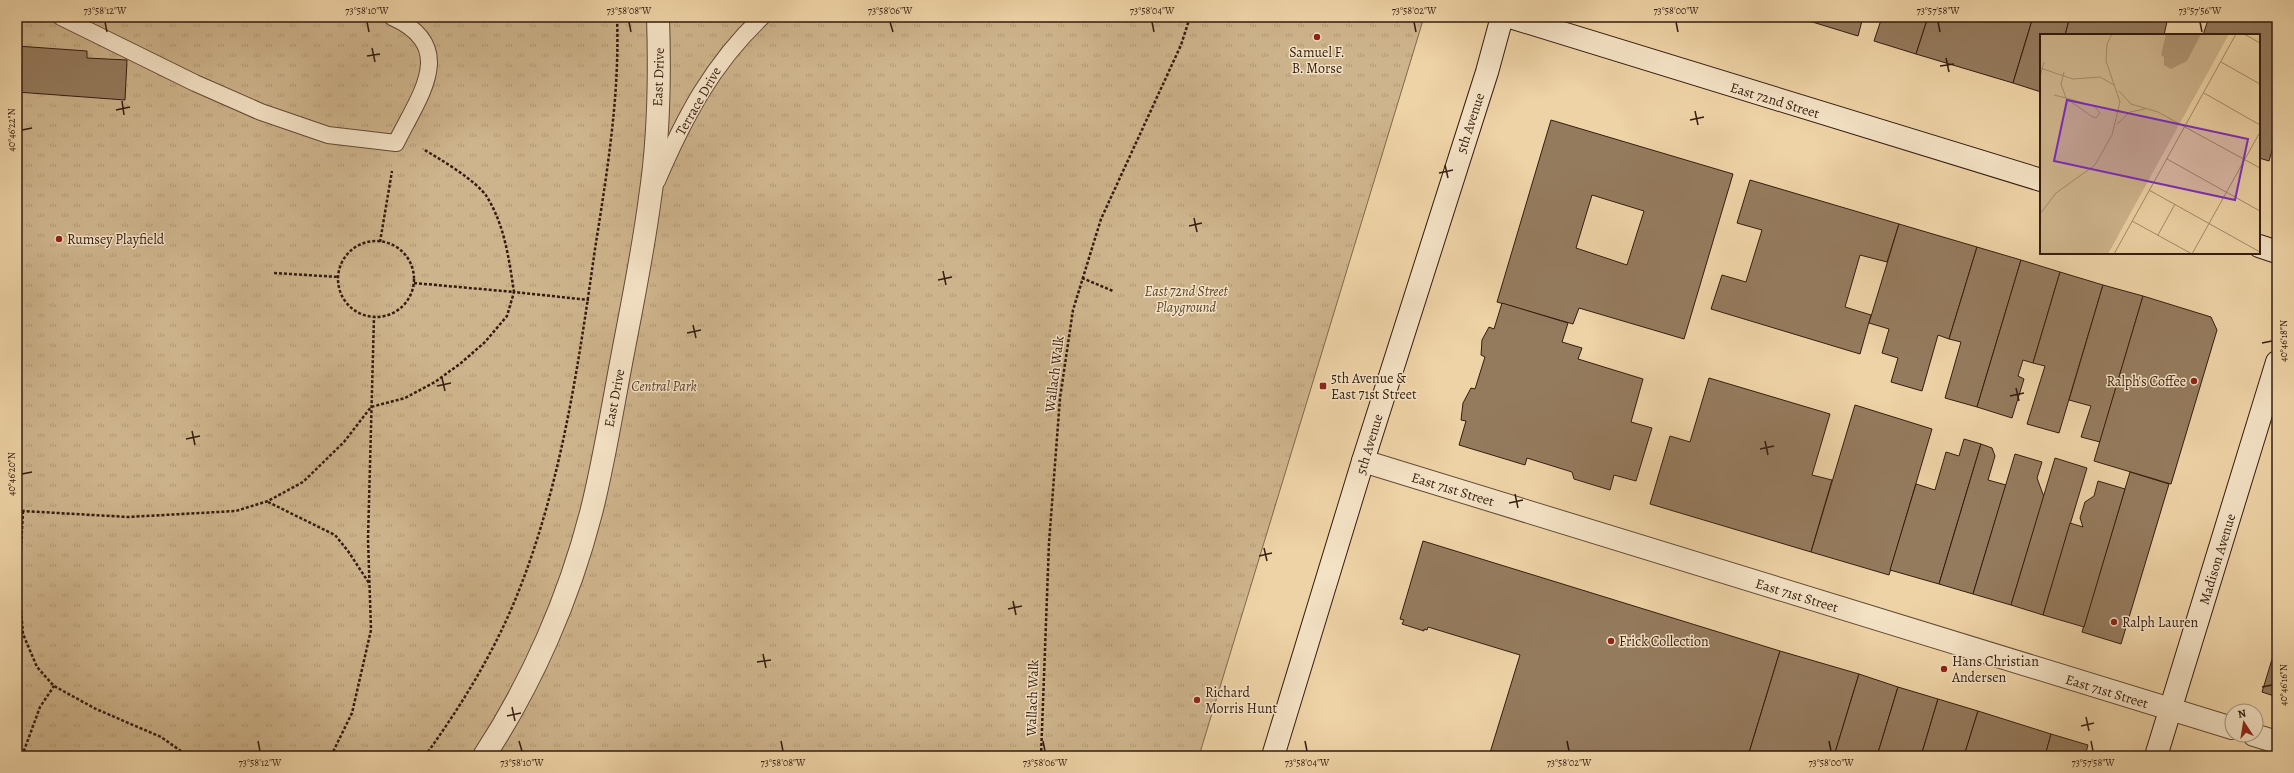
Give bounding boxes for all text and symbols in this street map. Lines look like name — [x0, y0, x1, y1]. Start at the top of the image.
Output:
text: 73°58'12"W — [84, 4, 127, 17]
text: 73°58'10"W — [345, 4, 389, 17]
text: 73°58'08"W — [607, 4, 652, 17]
text: 73°58'06"W — [868, 4, 913, 17]
text: 73°58'04"W — [1130, 4, 1175, 17]
text: 73°58'02"W — [1392, 4, 1437, 17]
text: 73°58'00"W — [1653, 4, 1699, 17]
text: 73°57'58"W — [1916, 4, 1960, 17]
text: 73°57'56"W — [2179, 4, 2222, 17]
marker: Samuel F. B. Morse — [1312, 32, 1322, 42]
inset map — [2040, 34, 2260, 254]
place label: Samuel F. B. Morse — [1289, 43, 1345, 78]
street label: East Drive — [648, 47, 669, 107]
street label: Terrace Drive — [671, 63, 726, 139]
street label: East 72nd Street — [1728, 78, 1822, 123]
street label: 5th Avenue — [1452, 90, 1489, 156]
text: 40°46'22"N — [5, 108, 18, 152]
place label: Rumsey Playfield — [67, 230, 165, 249]
marker: Rumsey Playfield — [54, 234, 64, 244]
park label: East 72nd Street Playground — [1145, 282, 1228, 317]
text: 40°46'18"N — [2277, 320, 2290, 362]
street label: Wallach Walk — [1040, 335, 1069, 414]
street label: East Drive — [600, 367, 629, 429]
place label: 5th Avenue & East 71st Street — [1331, 369, 1417, 404]
place label: Ralph's Coffee — [2107, 372, 2186, 391]
marker: Ralph's Coffee — [2189, 376, 2199, 386]
park label: Central Park — [631, 377, 697, 396]
marker: 5th Avenue & East 71st Street — [1318, 381, 1328, 391]
street label: 5th Avenue — [1351, 411, 1388, 477]
text: 40°46'20"N — [5, 452, 18, 496]
street label: East 71st Street — [1409, 468, 1497, 511]
street label: Madison Avenue — [2195, 511, 2240, 607]
street label: East 71st Street — [1753, 574, 1841, 617]
place label: Ralph Lauren — [2122, 613, 2199, 632]
marker: Ralph Lauren — [2109, 617, 2119, 627]
place label: Frick Collection — [1619, 632, 1709, 651]
marker: Frick Collection — [1606, 636, 1616, 646]
place label: Hans Christian Andersen — [1951, 652, 2039, 687]
street label: Wallach Walk — [1022, 659, 1043, 738]
marker: Hans Christian Andersen — [1939, 664, 1949, 674]
text: 40°46'16"N — [2277, 664, 2290, 706]
street label: East 71st Street — [2063, 670, 2151, 713]
place label: Richard Morris Hunt — [1205, 683, 1277, 718]
marker: Richard Morris Hunt — [1192, 695, 1202, 705]
north arrow — [2224, 703, 2264, 743]
text: N — [2237, 706, 2248, 722]
text: 73°58'12"W — [239, 756, 282, 769]
text: 73°58'10"W — [500, 756, 544, 769]
text: 73°58'08"W — [761, 756, 806, 769]
text: 73°58'06"W — [1023, 756, 1068, 769]
text: 73°58'04"W — [1285, 756, 1330, 769]
text: 73°58'02"W — [1547, 756, 1592, 769]
text: 73°58'00"W — [1808, 756, 1854, 769]
text: 73°57'58"W — [2071, 756, 2115, 769]

